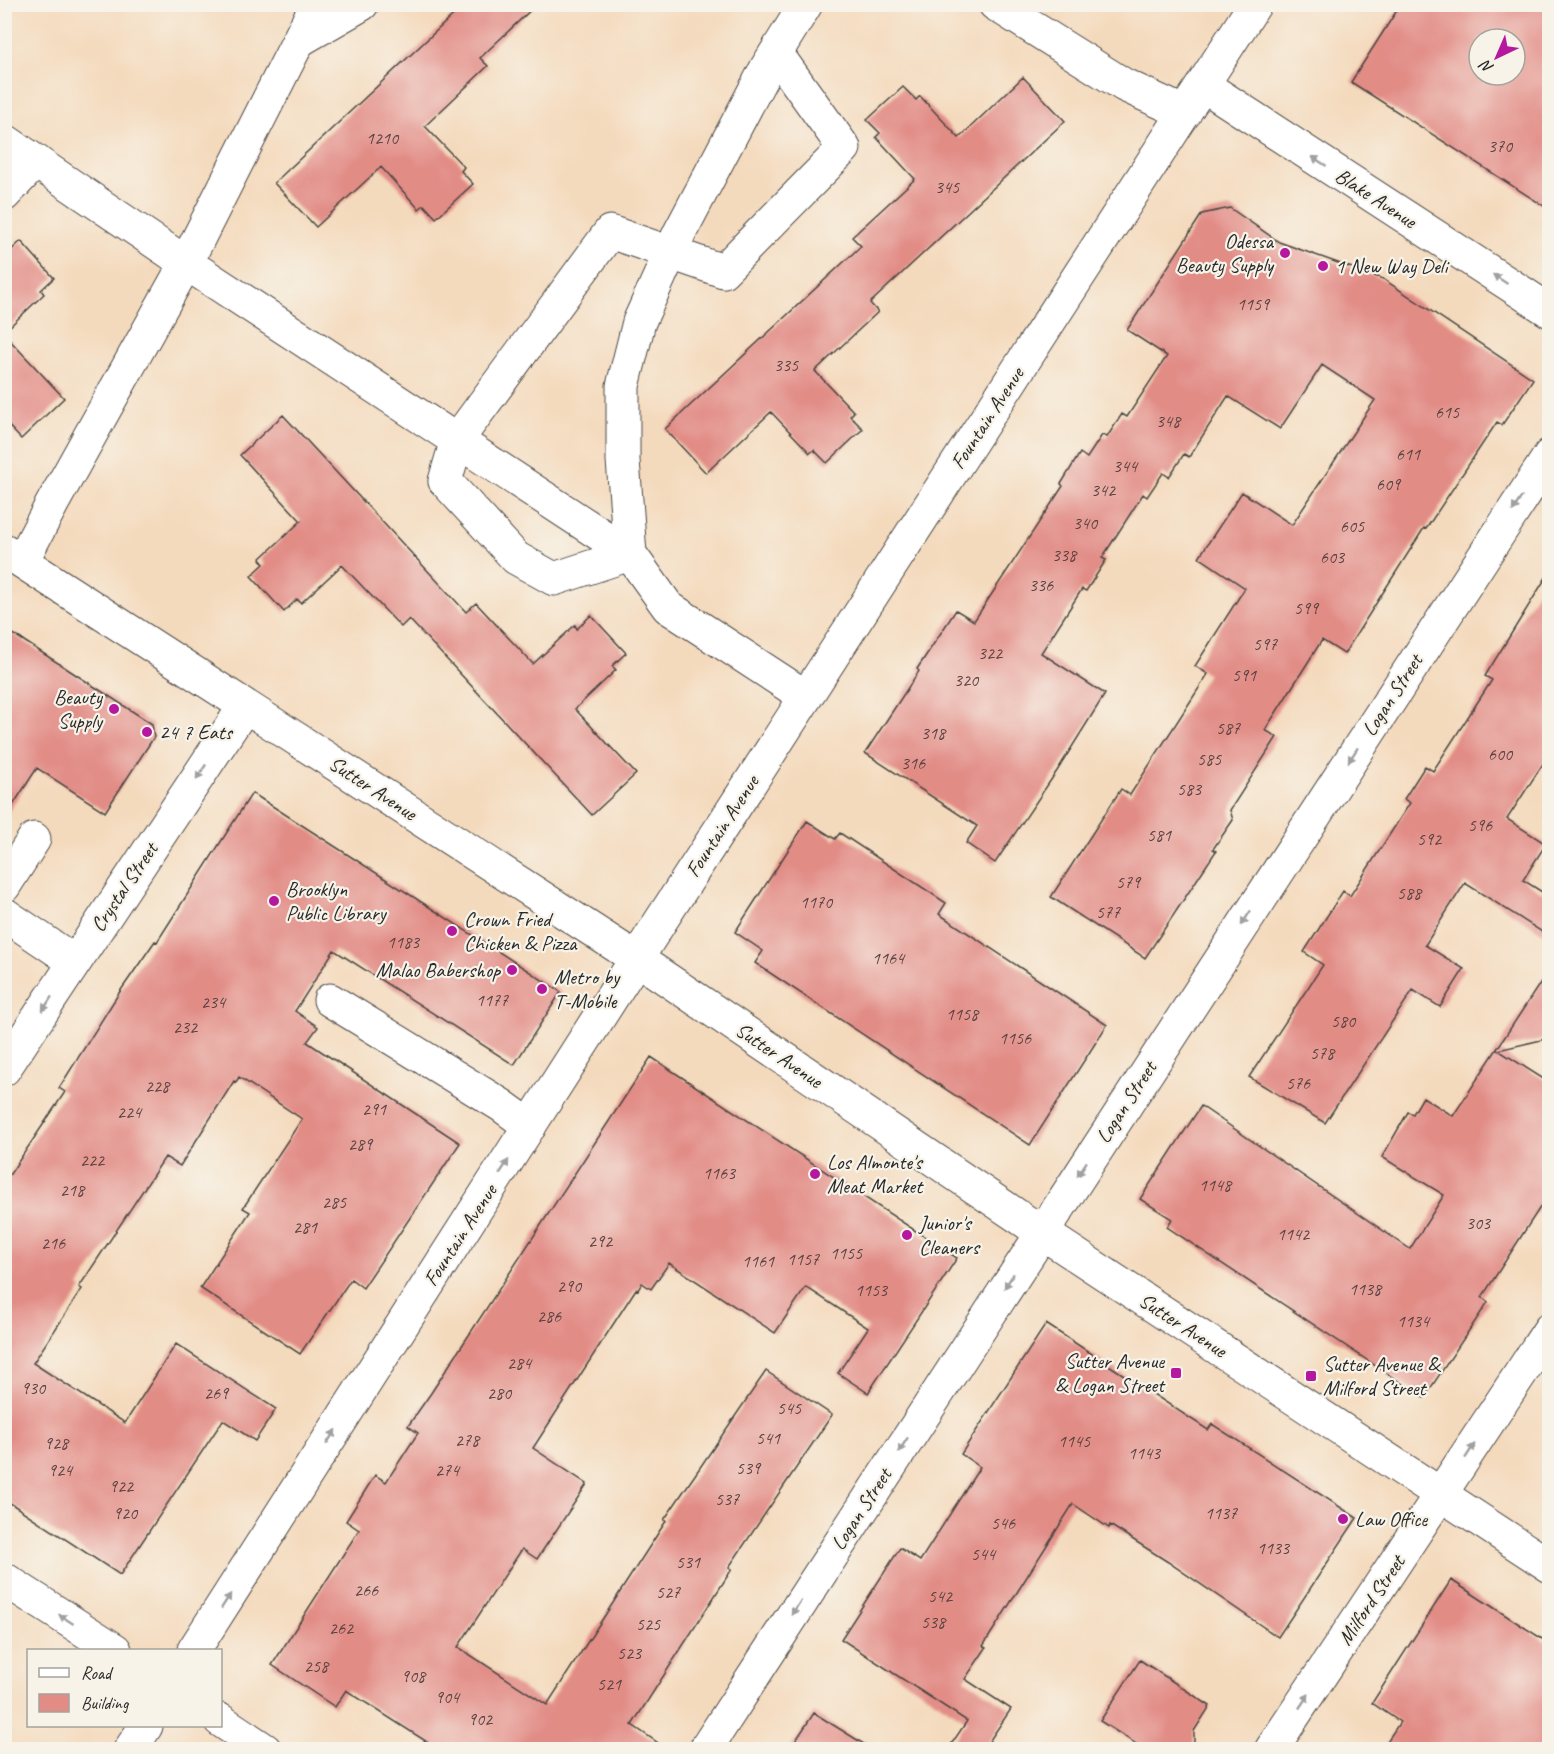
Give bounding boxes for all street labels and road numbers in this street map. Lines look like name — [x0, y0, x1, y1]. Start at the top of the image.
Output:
street label: Blake Avenue — [1331, 162, 1422, 234]
street label: Fountain Avenue — [944, 360, 1031, 474]
street label: Logan Street — [1356, 648, 1429, 741]
street label: Sutter Avenue — [324, 750, 423, 827]
street label: Fountain Avenue — [679, 768, 766, 882]
street label: Crystal Street — [85, 836, 164, 936]
street label: Sutter Avenue — [731, 1016, 828, 1094]
street label: Logan Street — [1090, 1055, 1163, 1148]
street label: Fountain Avenue — [417, 1177, 504, 1291]
street label: Sutter Avenue — [1134, 1287, 1233, 1364]
street label: Logan Street — [825, 1462, 898, 1555]
street label: Milford Street — [1332, 1549, 1412, 1650]

